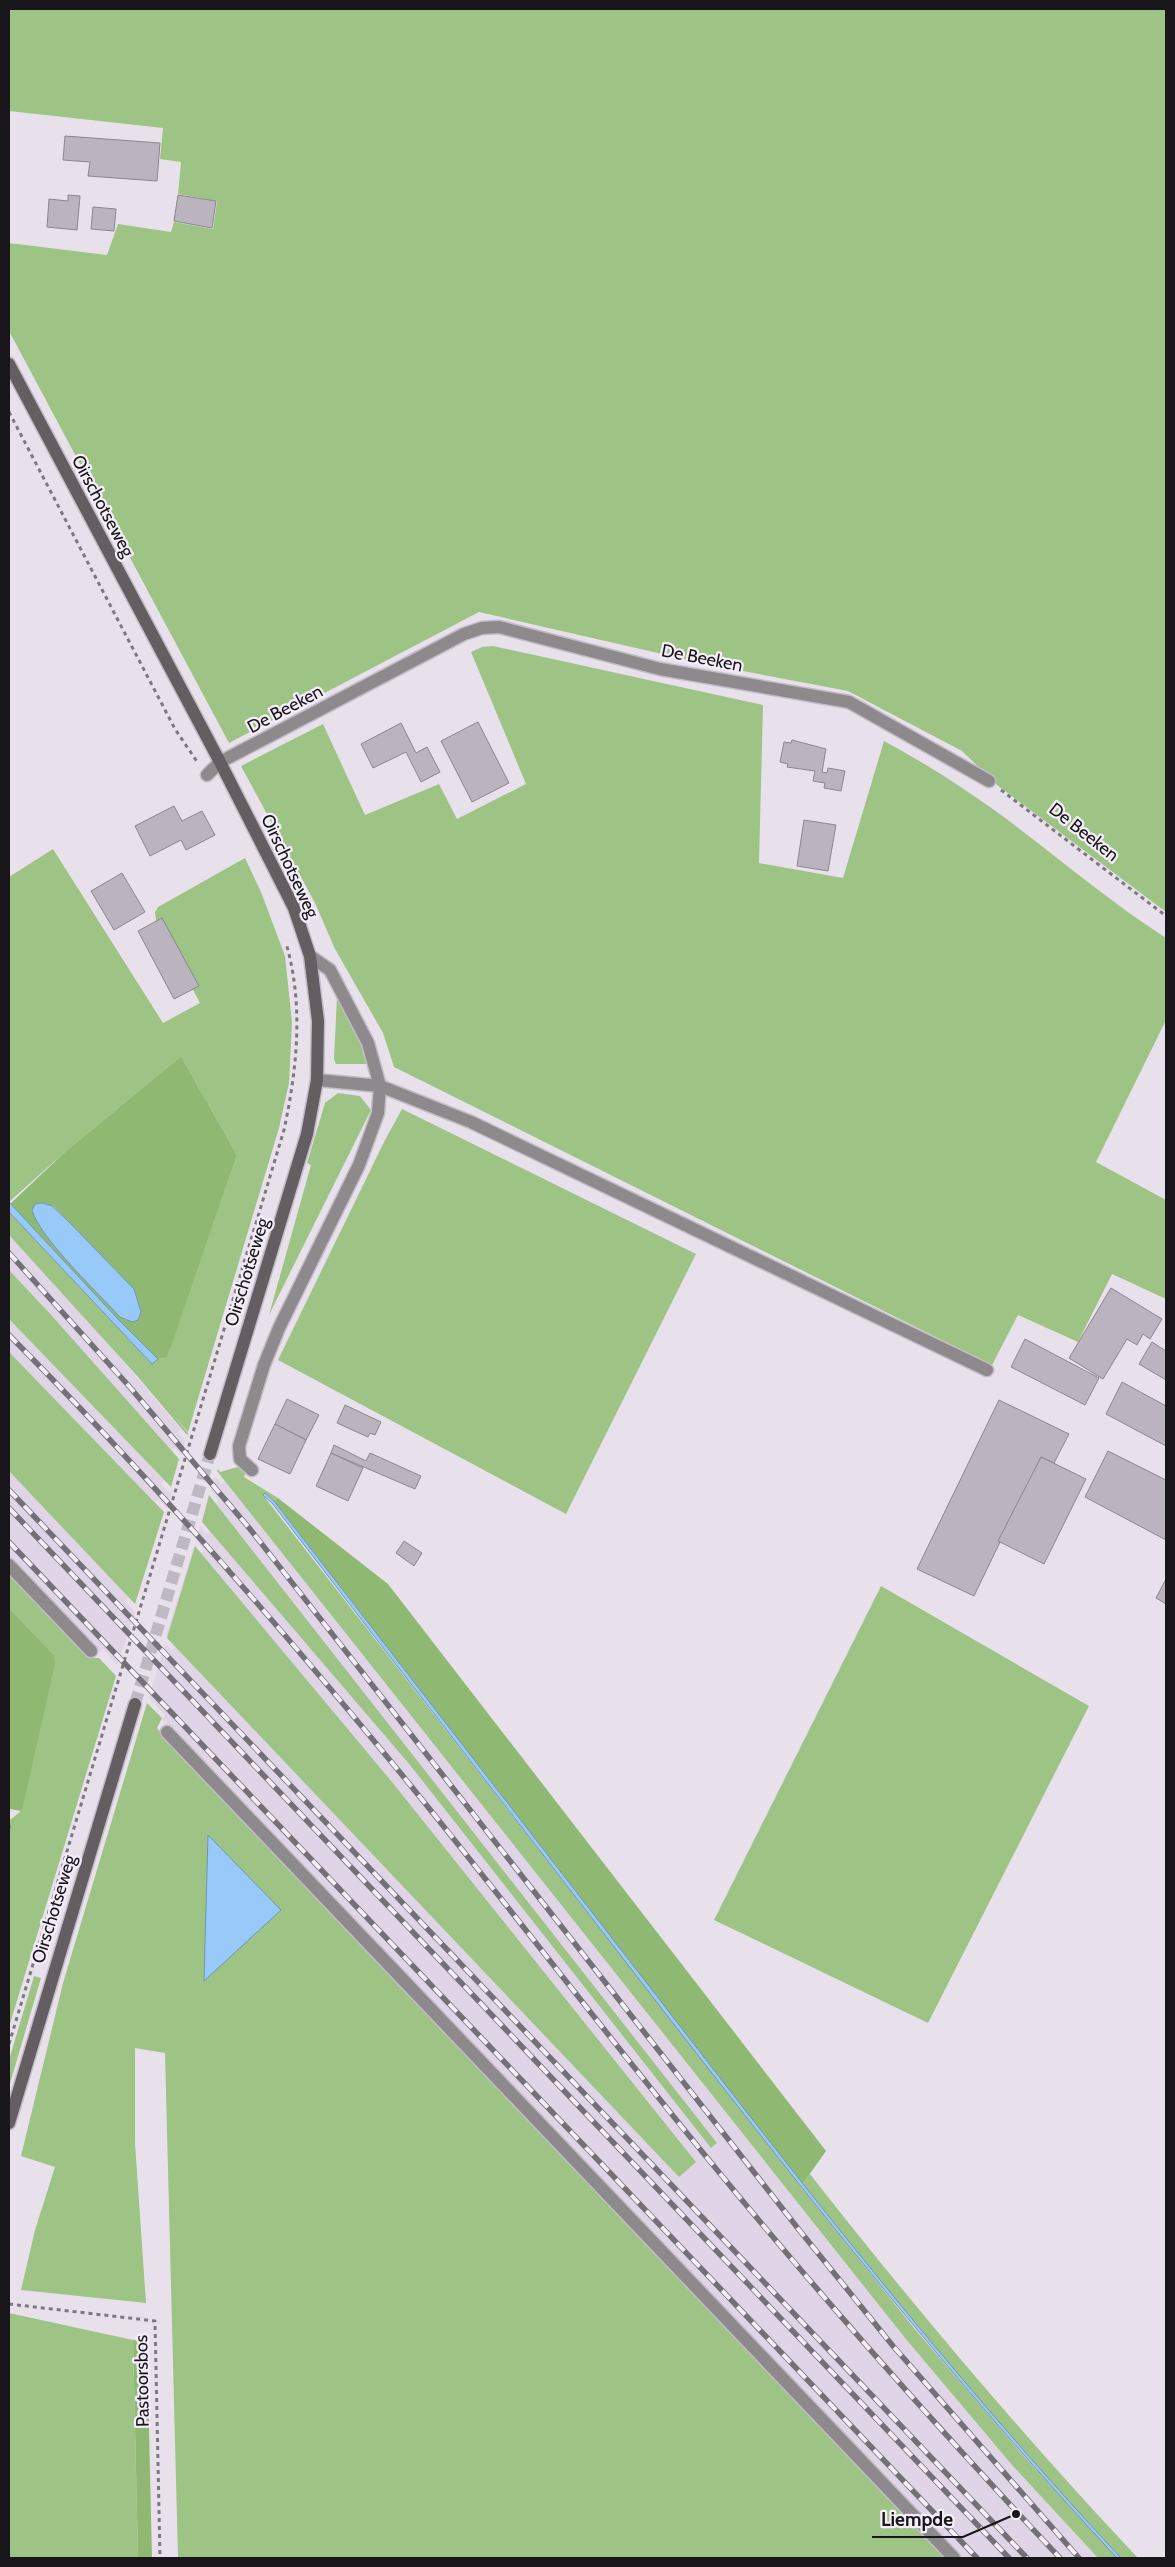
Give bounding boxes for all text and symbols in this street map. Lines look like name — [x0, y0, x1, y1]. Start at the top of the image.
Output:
street label: Oirschotseweg — [67, 451, 140, 562]
street label: De Beeken — [659, 639, 745, 677]
street label: De Beeken — [243, 680, 327, 738]
street label: De Beeken — [1045, 798, 1123, 866]
street label: Oirschotseweg — [256, 810, 324, 922]
street label: Oirschotseweg — [220, 1214, 274, 1329]
street label: Oirschotseweg — [27, 1851, 81, 1966]
street label: Pastoorsbos — [130, 2335, 154, 2427]
callout: Liempde — [872, 2503, 963, 2537]
text: Liempde — [881, 2508, 953, 2531]

